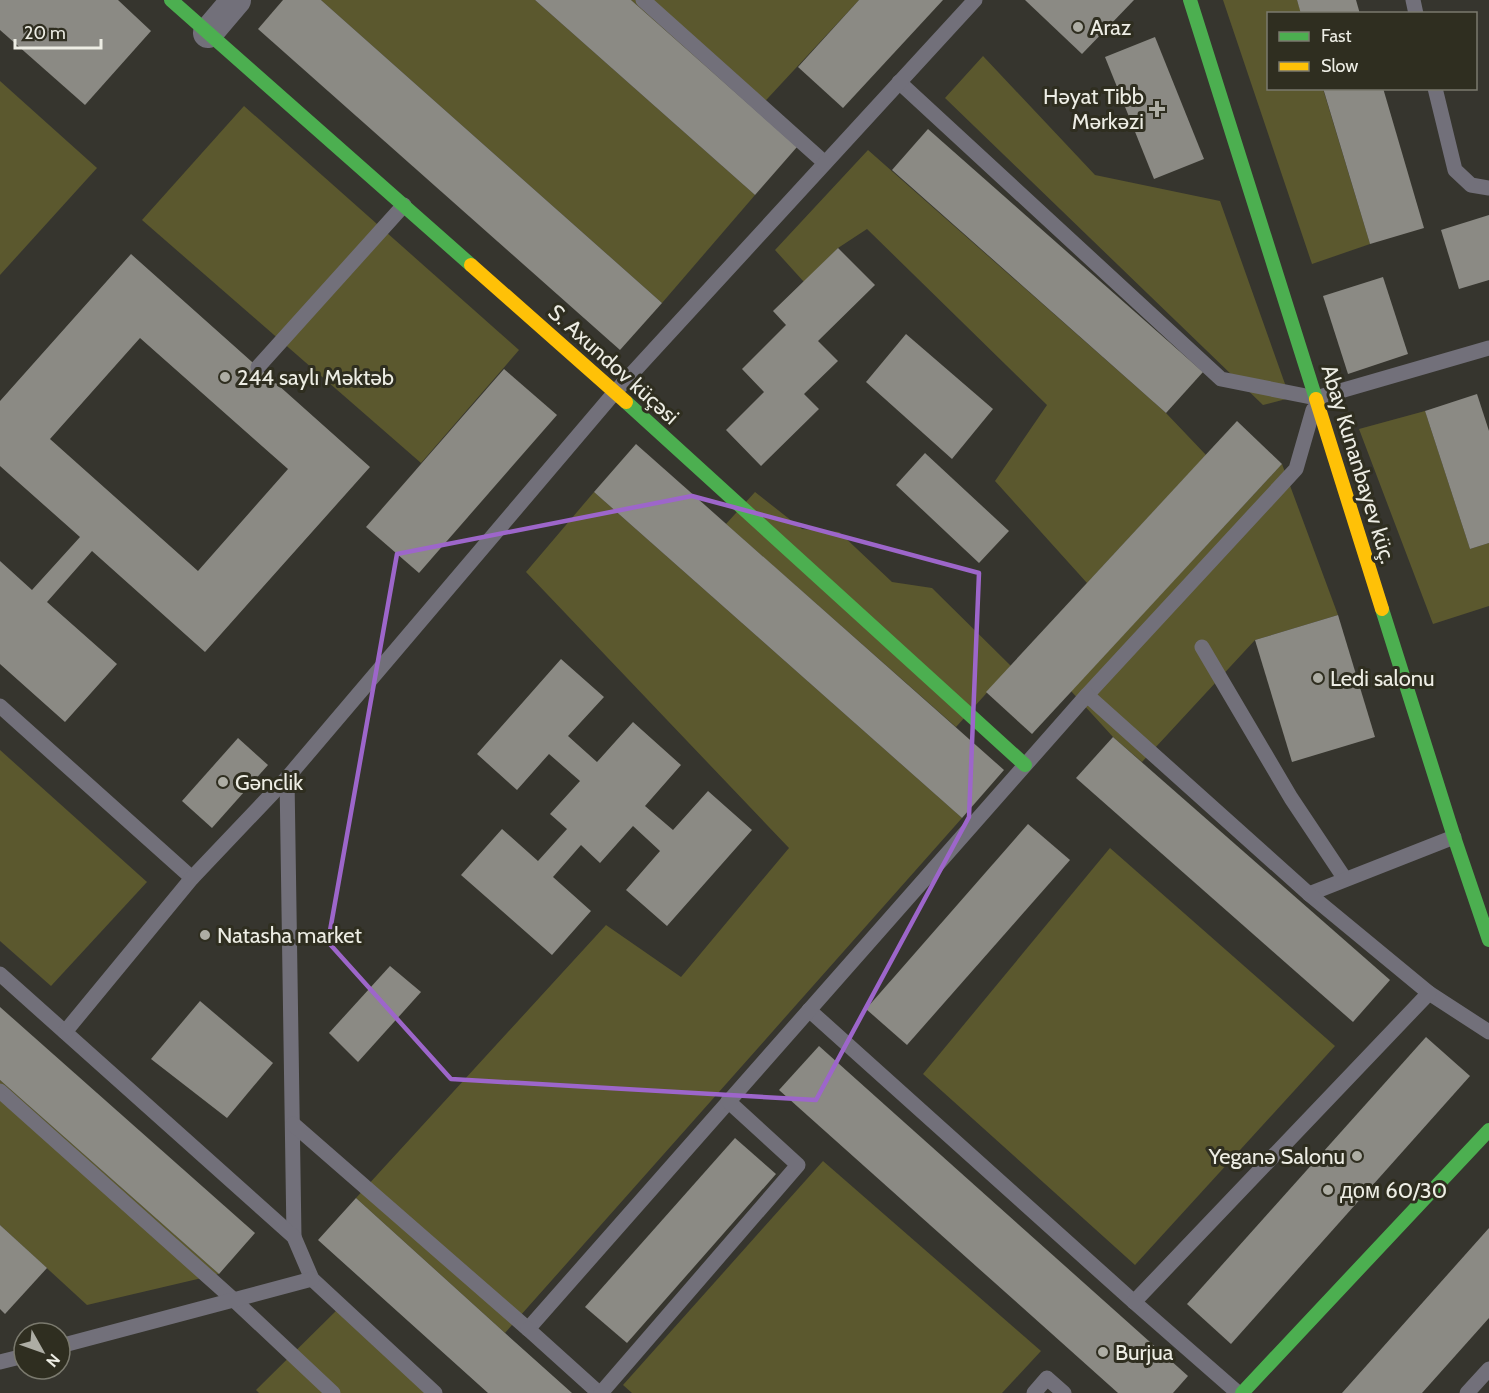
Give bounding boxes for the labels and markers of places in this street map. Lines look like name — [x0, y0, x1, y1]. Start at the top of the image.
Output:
place label: Araz — [1090, 14, 1131, 41]
marker: Araz — [1071, 20, 1085, 34]
place label: Həyat Tibb Mərkəzi — [1043, 83, 1144, 135]
marker: Həyat Tibb Mərkəzi — [1148, 100, 1166, 118]
place label: 244 saylı Məktəb — [237, 364, 394, 391]
marker: 244 saylı Məktəb — [218, 370, 232, 384]
place label: Ledi salonu — [1330, 665, 1435, 692]
marker: Ledi salonu — [1311, 671, 1325, 685]
place label: Gənclik — [235, 769, 303, 796]
marker: Gənclik — [216, 775, 230, 789]
place label: Natasha market — [217, 922, 363, 949]
marker: Natasha market — [198, 928, 212, 942]
place label: Yeganə Salonu — [1208, 1143, 1345, 1170]
marker: Yeganə Salonu — [1350, 1149, 1364, 1163]
place label: дом 60/30 — [1340, 1177, 1447, 1204]
marker: дом 60/30 — [1321, 1183, 1335, 1197]
place label: Burjua — [1115, 1339, 1174, 1366]
marker: Burjua — [1096, 1345, 1110, 1359]

